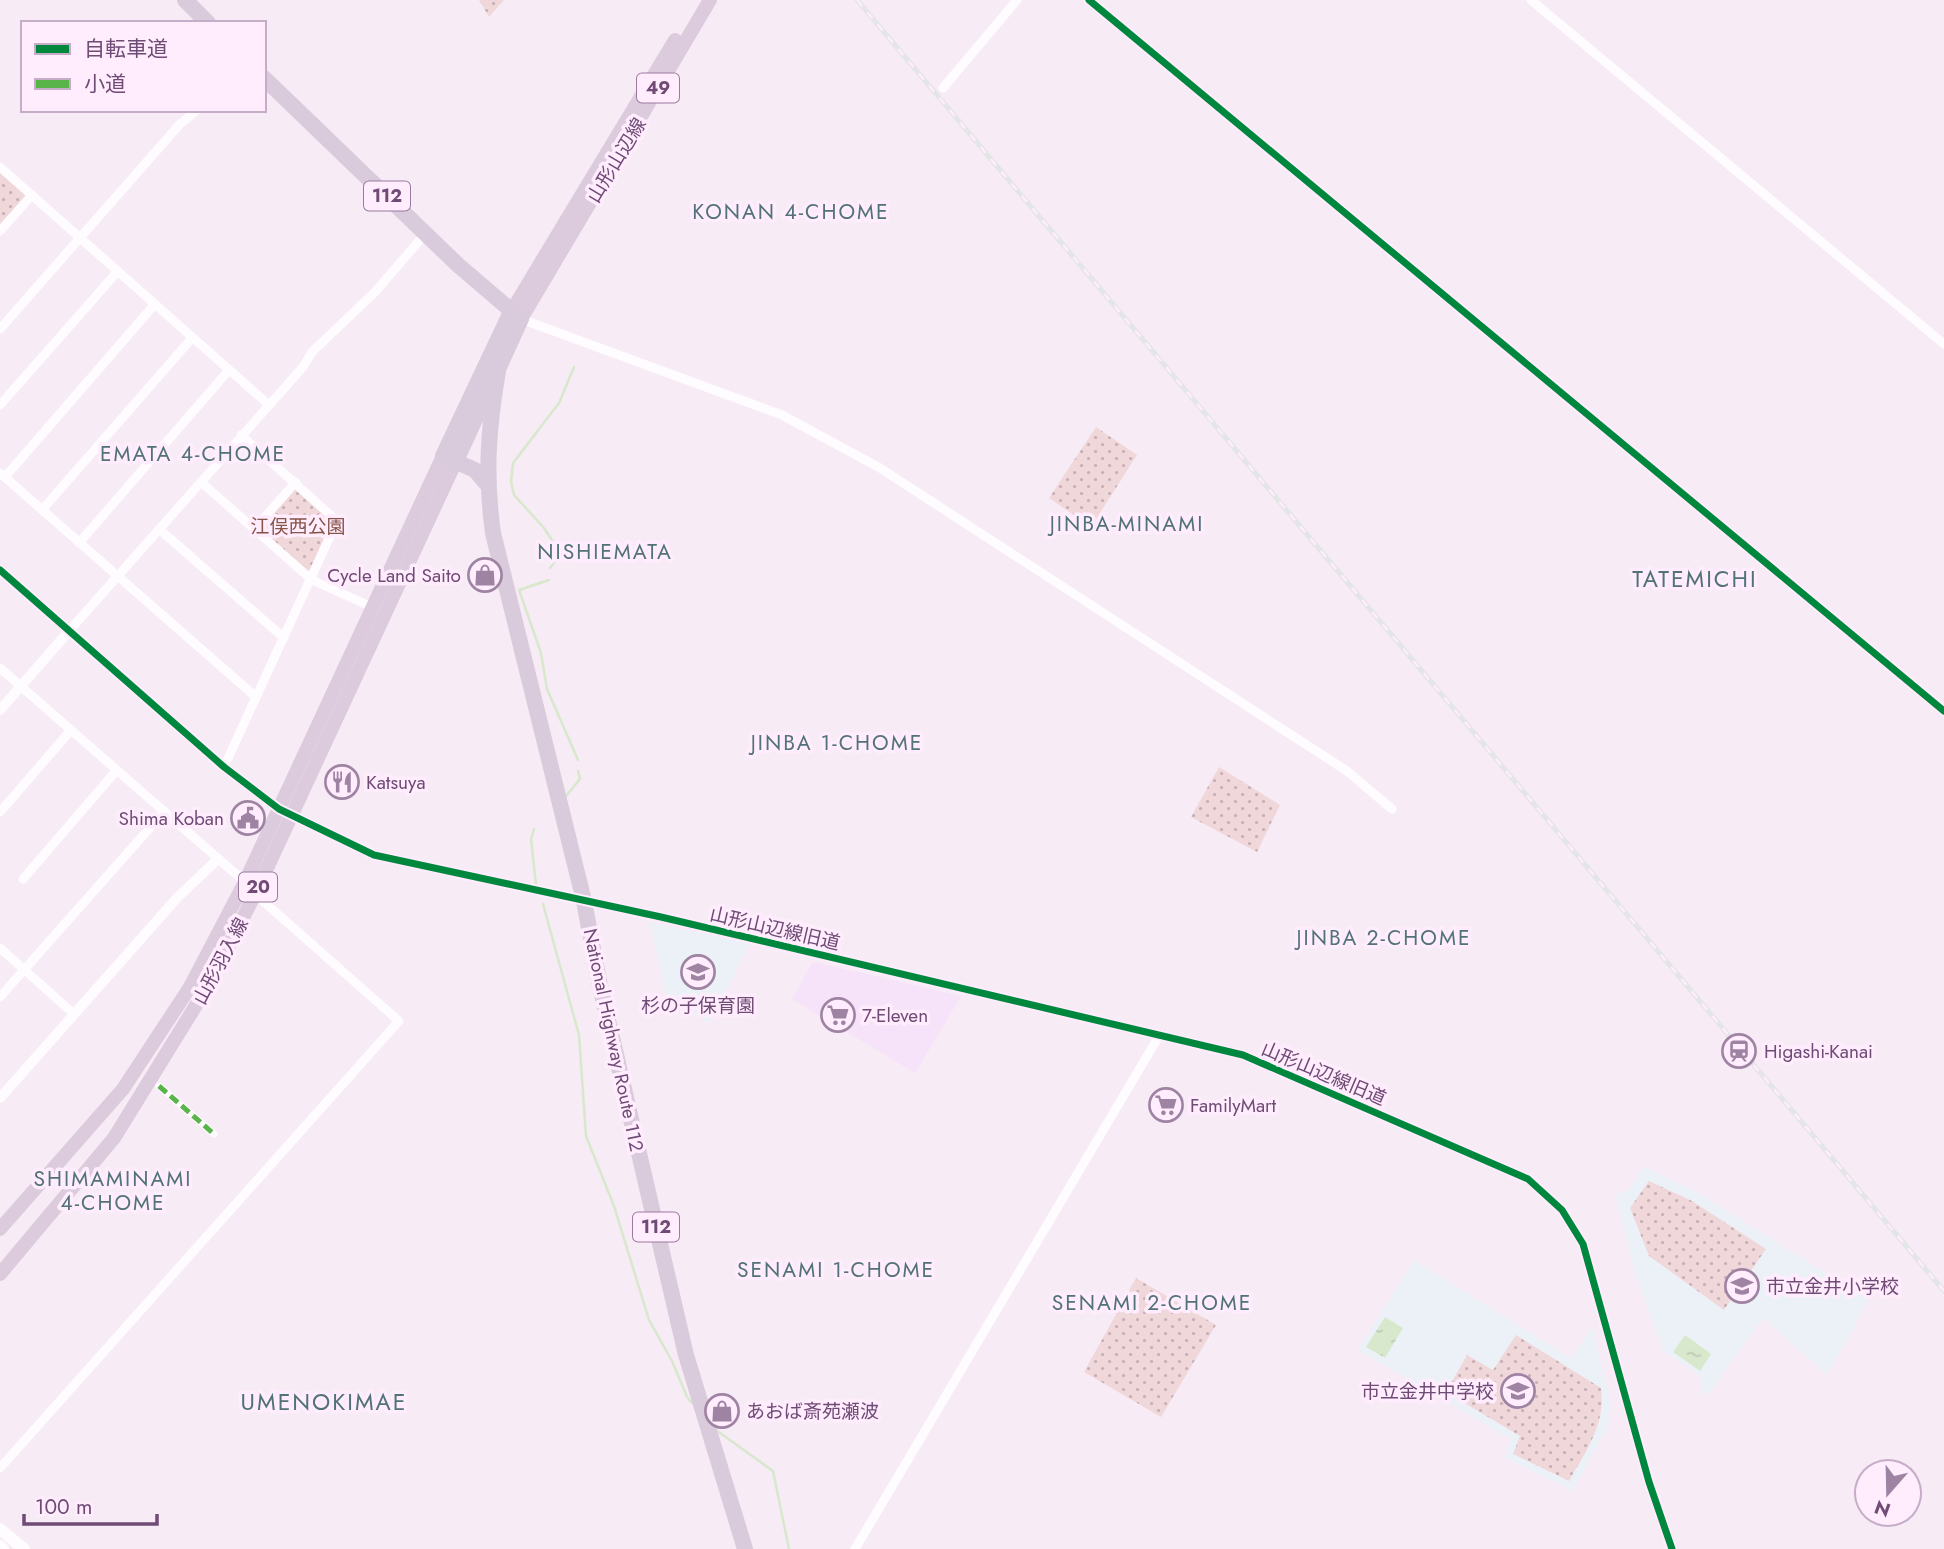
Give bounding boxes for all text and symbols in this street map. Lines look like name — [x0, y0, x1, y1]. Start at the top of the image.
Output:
legend — [21, 21, 266, 112]
text: 自転車道 — [84, 34, 168, 64]
text: 小道 — [84, 69, 126, 99]
road number: 49 — [637, 74, 679, 102]
street label: 山形山辺線 — [580, 113, 652, 208]
road number: 112 — [364, 182, 410, 210]
district label: KONAN 4-CHOME — [692, 197, 890, 227]
district label: EMATA 4-CHOME — [100, 439, 286, 469]
district label: JINBA-MINAMI — [1047, 509, 1204, 539]
park label: 江俣西公園 — [250, 513, 346, 540]
district label: NISHIEMATA — [537, 537, 673, 567]
shop icon: Cycle Land Saito — [466, 556, 504, 594]
place label: Cycle Land Saito — [327, 562, 461, 589]
district label: TATEMICHI — [1632, 562, 1758, 596]
district label: JINBA 1-CHOME — [748, 728, 923, 758]
restaurant icon: Katsuya — [323, 763, 361, 801]
place label: Katsuya — [366, 769, 426, 796]
public building icon: Shima Koban — [229, 799, 267, 837]
place label: Shima Koban — [119, 805, 224, 832]
road number: 20 — [239, 872, 277, 902]
street label: 山形山辺線旧道 — [707, 900, 843, 957]
street label: 山形羽入線 — [186, 913, 255, 1010]
district label: JINBA 2-CHOME — [1294, 923, 1471, 953]
street label: National Highway Route 112 — [577, 926, 650, 1154]
school or university icon: 杉の子保育園 — [679, 953, 717, 991]
place label: 杉の子保育園 — [641, 992, 755, 1019]
supermarket icon: 7-Eleven — [819, 996, 857, 1034]
place label: 7-Eleven — [862, 1002, 928, 1029]
station icon: Higashi-Kanai — [1720, 1032, 1758, 1070]
street label: 山形山辺線旧道 — [1257, 1035, 1390, 1112]
place label: Higashi-Kanai — [1764, 1038, 1873, 1065]
supermarket icon: FamilyMart — [1147, 1086, 1185, 1124]
place label: FamilyMart — [1190, 1092, 1277, 1119]
district label: SHIMAMINAMI 4-CHOME — [34, 1164, 192, 1218]
road number: 112 — [633, 1212, 679, 1242]
district label: SENAMI 1-CHOME — [737, 1255, 935, 1285]
school or university icon: 市立金井小学校 — [1723, 1267, 1761, 1305]
place label: 市立金井小学校 — [1766, 1273, 1899, 1300]
district label: SENAMI 2-CHOME — [1052, 1288, 1252, 1318]
school or university icon: 市立金井中学校 — [1499, 1372, 1537, 1410]
place label: 市立金井中学校 — [1361, 1378, 1494, 1405]
district label: UMENOKIMAE — [241, 1385, 407, 1419]
shop icon: あおば斎苑瀬波 — [703, 1392, 741, 1430]
place label: あおば斎苑瀬波 — [746, 1398, 879, 1425]
north arrow — [1853, 1458, 1923, 1528]
scale bar — [24, 1482, 158, 1526]
text: 100 m — [35, 1492, 92, 1522]
text: N — [1871, 1493, 1894, 1524]

